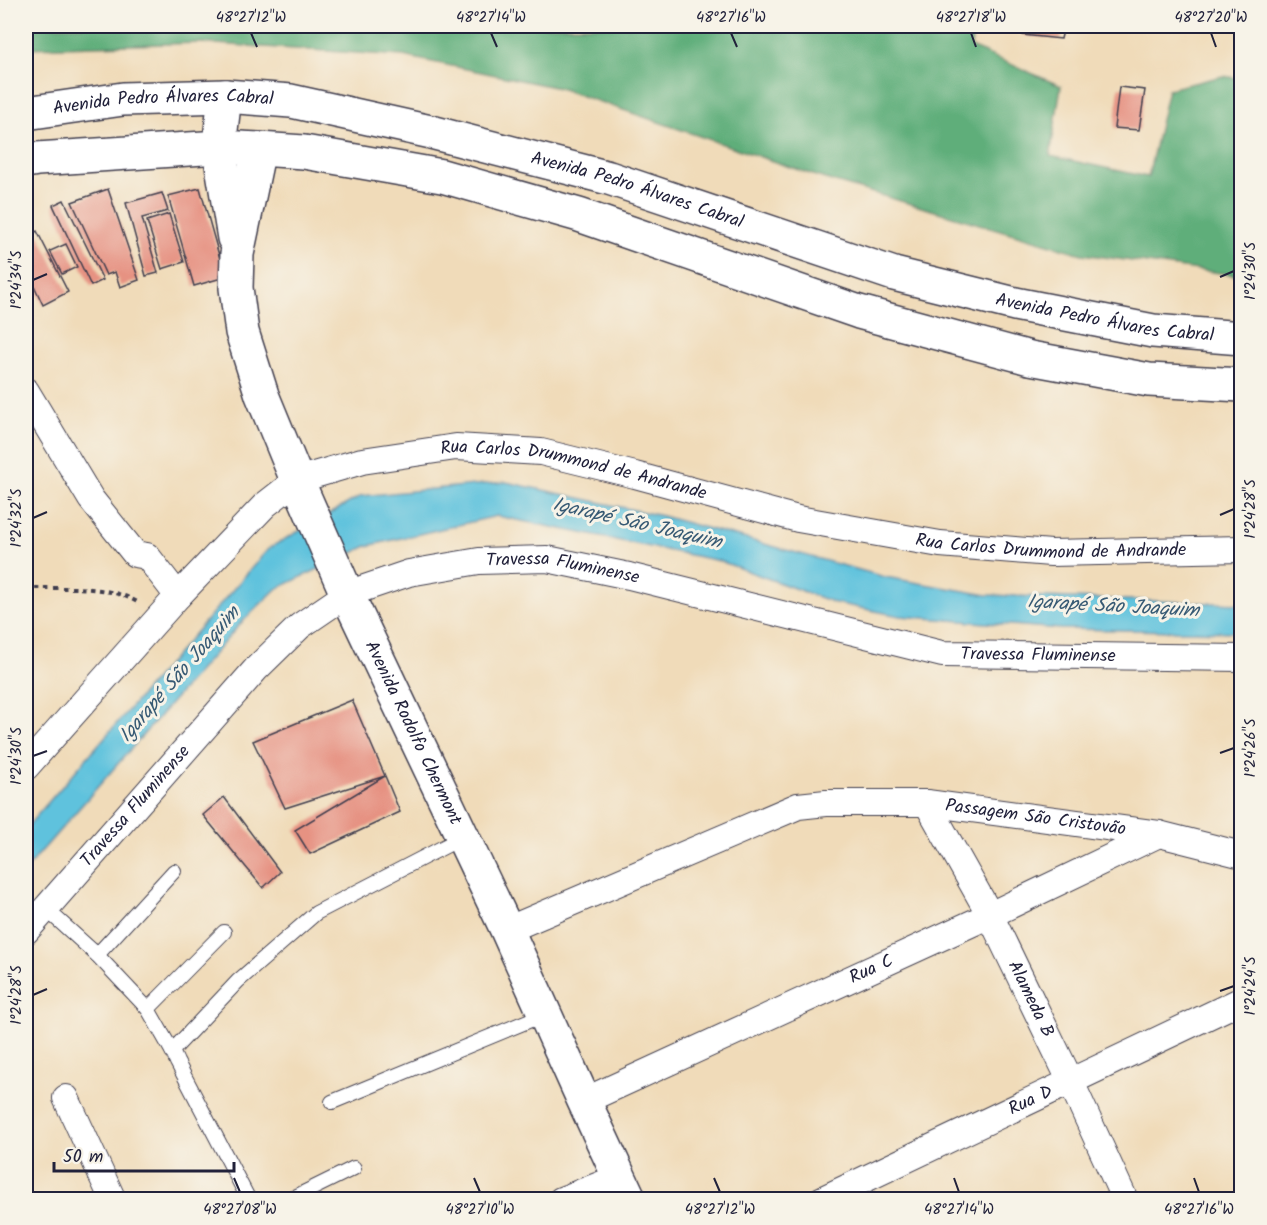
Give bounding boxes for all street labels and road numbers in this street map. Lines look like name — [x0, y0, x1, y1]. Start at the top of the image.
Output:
street label: Avenida Pedro Álvares Cabral — [51, 81, 275, 123]
street label: Avenida Pedro Álvares Cabral — [528, 144, 748, 237]
street label: Avenida Pedro Álvares Cabral — [993, 285, 1216, 350]
street label: Rua Carlos Drummond de Andrande — [438, 432, 710, 508]
street label: Rua Carlos Drummond de Andrande — [913, 525, 1187, 568]
street label: Travessa Fluminense — [486, 544, 642, 593]
street label: Avenida Rodolfo Chermont — [357, 636, 470, 831]
street label: Travessa Fluminense — [960, 640, 1116, 671]
street label: Travessa Fluminense — [73, 738, 198, 874]
street label: Passagem São Cristovão — [944, 791, 1128, 844]
street label: Rua C — [844, 947, 898, 992]
street label: Alameda B — [1000, 956, 1062, 1043]
street label: Rua D — [1003, 1077, 1058, 1124]

